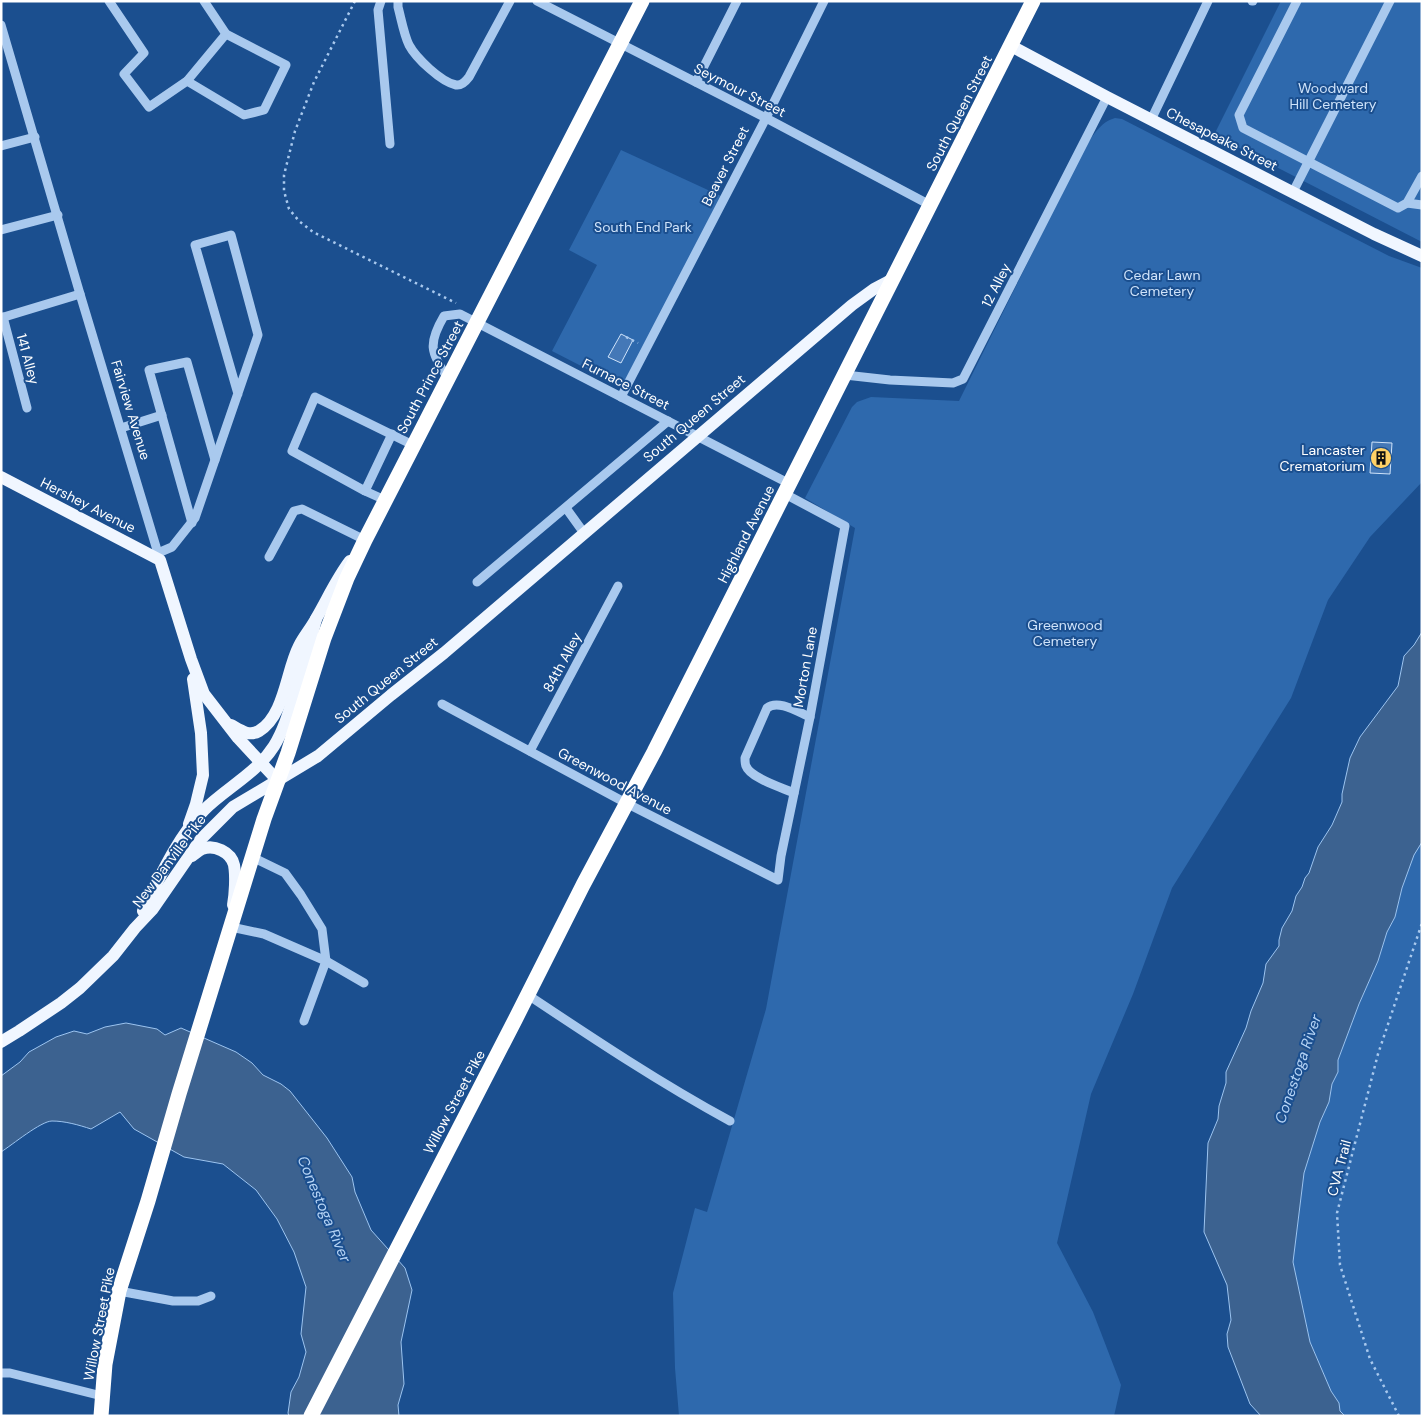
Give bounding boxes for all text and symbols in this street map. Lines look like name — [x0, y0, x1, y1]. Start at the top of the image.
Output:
street label: South Queen Street — [922, 52, 996, 174]
street label: Seymour Street — [691, 59, 789, 121]
park label: Woodward Hill Cemetery — [1289, 79, 1377, 113]
street label: Chesapeake Street — [1163, 103, 1281, 175]
street label: Beaver Street — [697, 123, 753, 209]
park label: South End Park — [594, 218, 692, 236]
street label: 12 Alley — [977, 260, 1015, 310]
park label: Cedar Lawn Cemetery — [1124, 266, 1200, 300]
street label: South Prince Street — [393, 317, 467, 437]
street label: 141 Alley — [13, 332, 43, 387]
street label: Furnace Street — [579, 354, 673, 414]
street label: Fairview Avenue — [107, 358, 155, 462]
street label: South Queen Street — [639, 370, 749, 466]
place label: Lancaster Crematorium — [1280, 441, 1365, 475]
building icon: Lancaster Crematorium — [1369, 446, 1393, 470]
street label: Hershey Avenue — [37, 473, 139, 537]
street label: Highland Avenue — [714, 482, 778, 586]
park label: Greenwood Cemetery — [1027, 616, 1103, 650]
street label: Morton Lane — [789, 625, 821, 709]
street label: 84th Alley — [539, 629, 585, 695]
street label: South Queen Street — [331, 633, 441, 727]
street label: Greenwood Avenue — [555, 743, 675, 819]
street label: New Danville Pike — [128, 811, 210, 911]
water label: Conestoga River — [1270, 1012, 1326, 1126]
street label: Willow Street Pike — [419, 1047, 489, 1157]
street label: CVA Trail — [1323, 1138, 1355, 1198]
water label: Conestoga River — [293, 1153, 356, 1266]
street label: Willow Street Pike — [79, 1266, 119, 1382]

